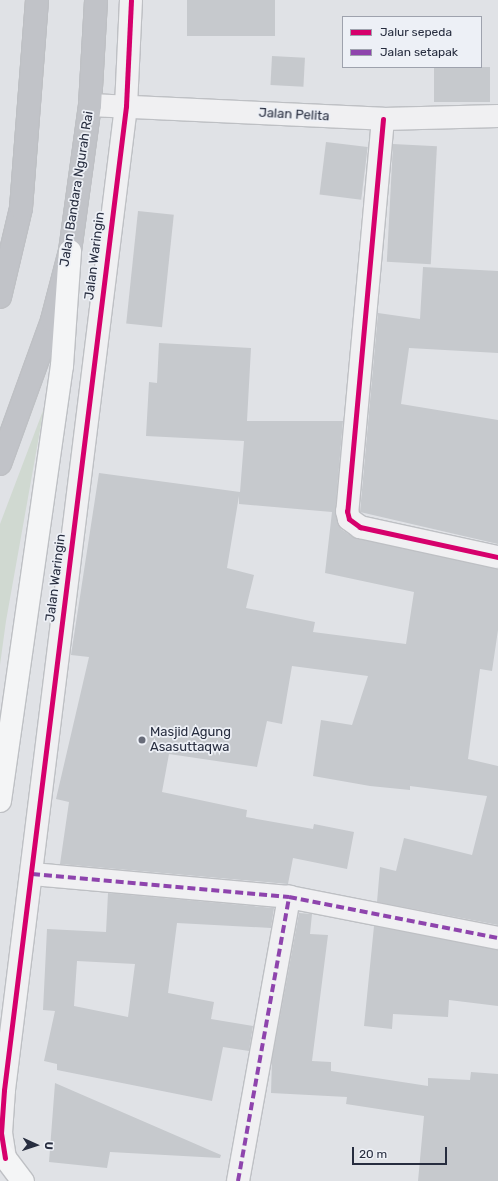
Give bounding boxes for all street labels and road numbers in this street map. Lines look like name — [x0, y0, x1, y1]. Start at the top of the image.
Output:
street label: Jalan Pelita — [258, 105, 330, 125]
street label: Jalan Bandara Ngurah Rai — [57, 110, 97, 268]
street label: Jalan Waringin — [82, 211, 108, 301]
street label: Jalan Waringin — [43, 533, 69, 623]

